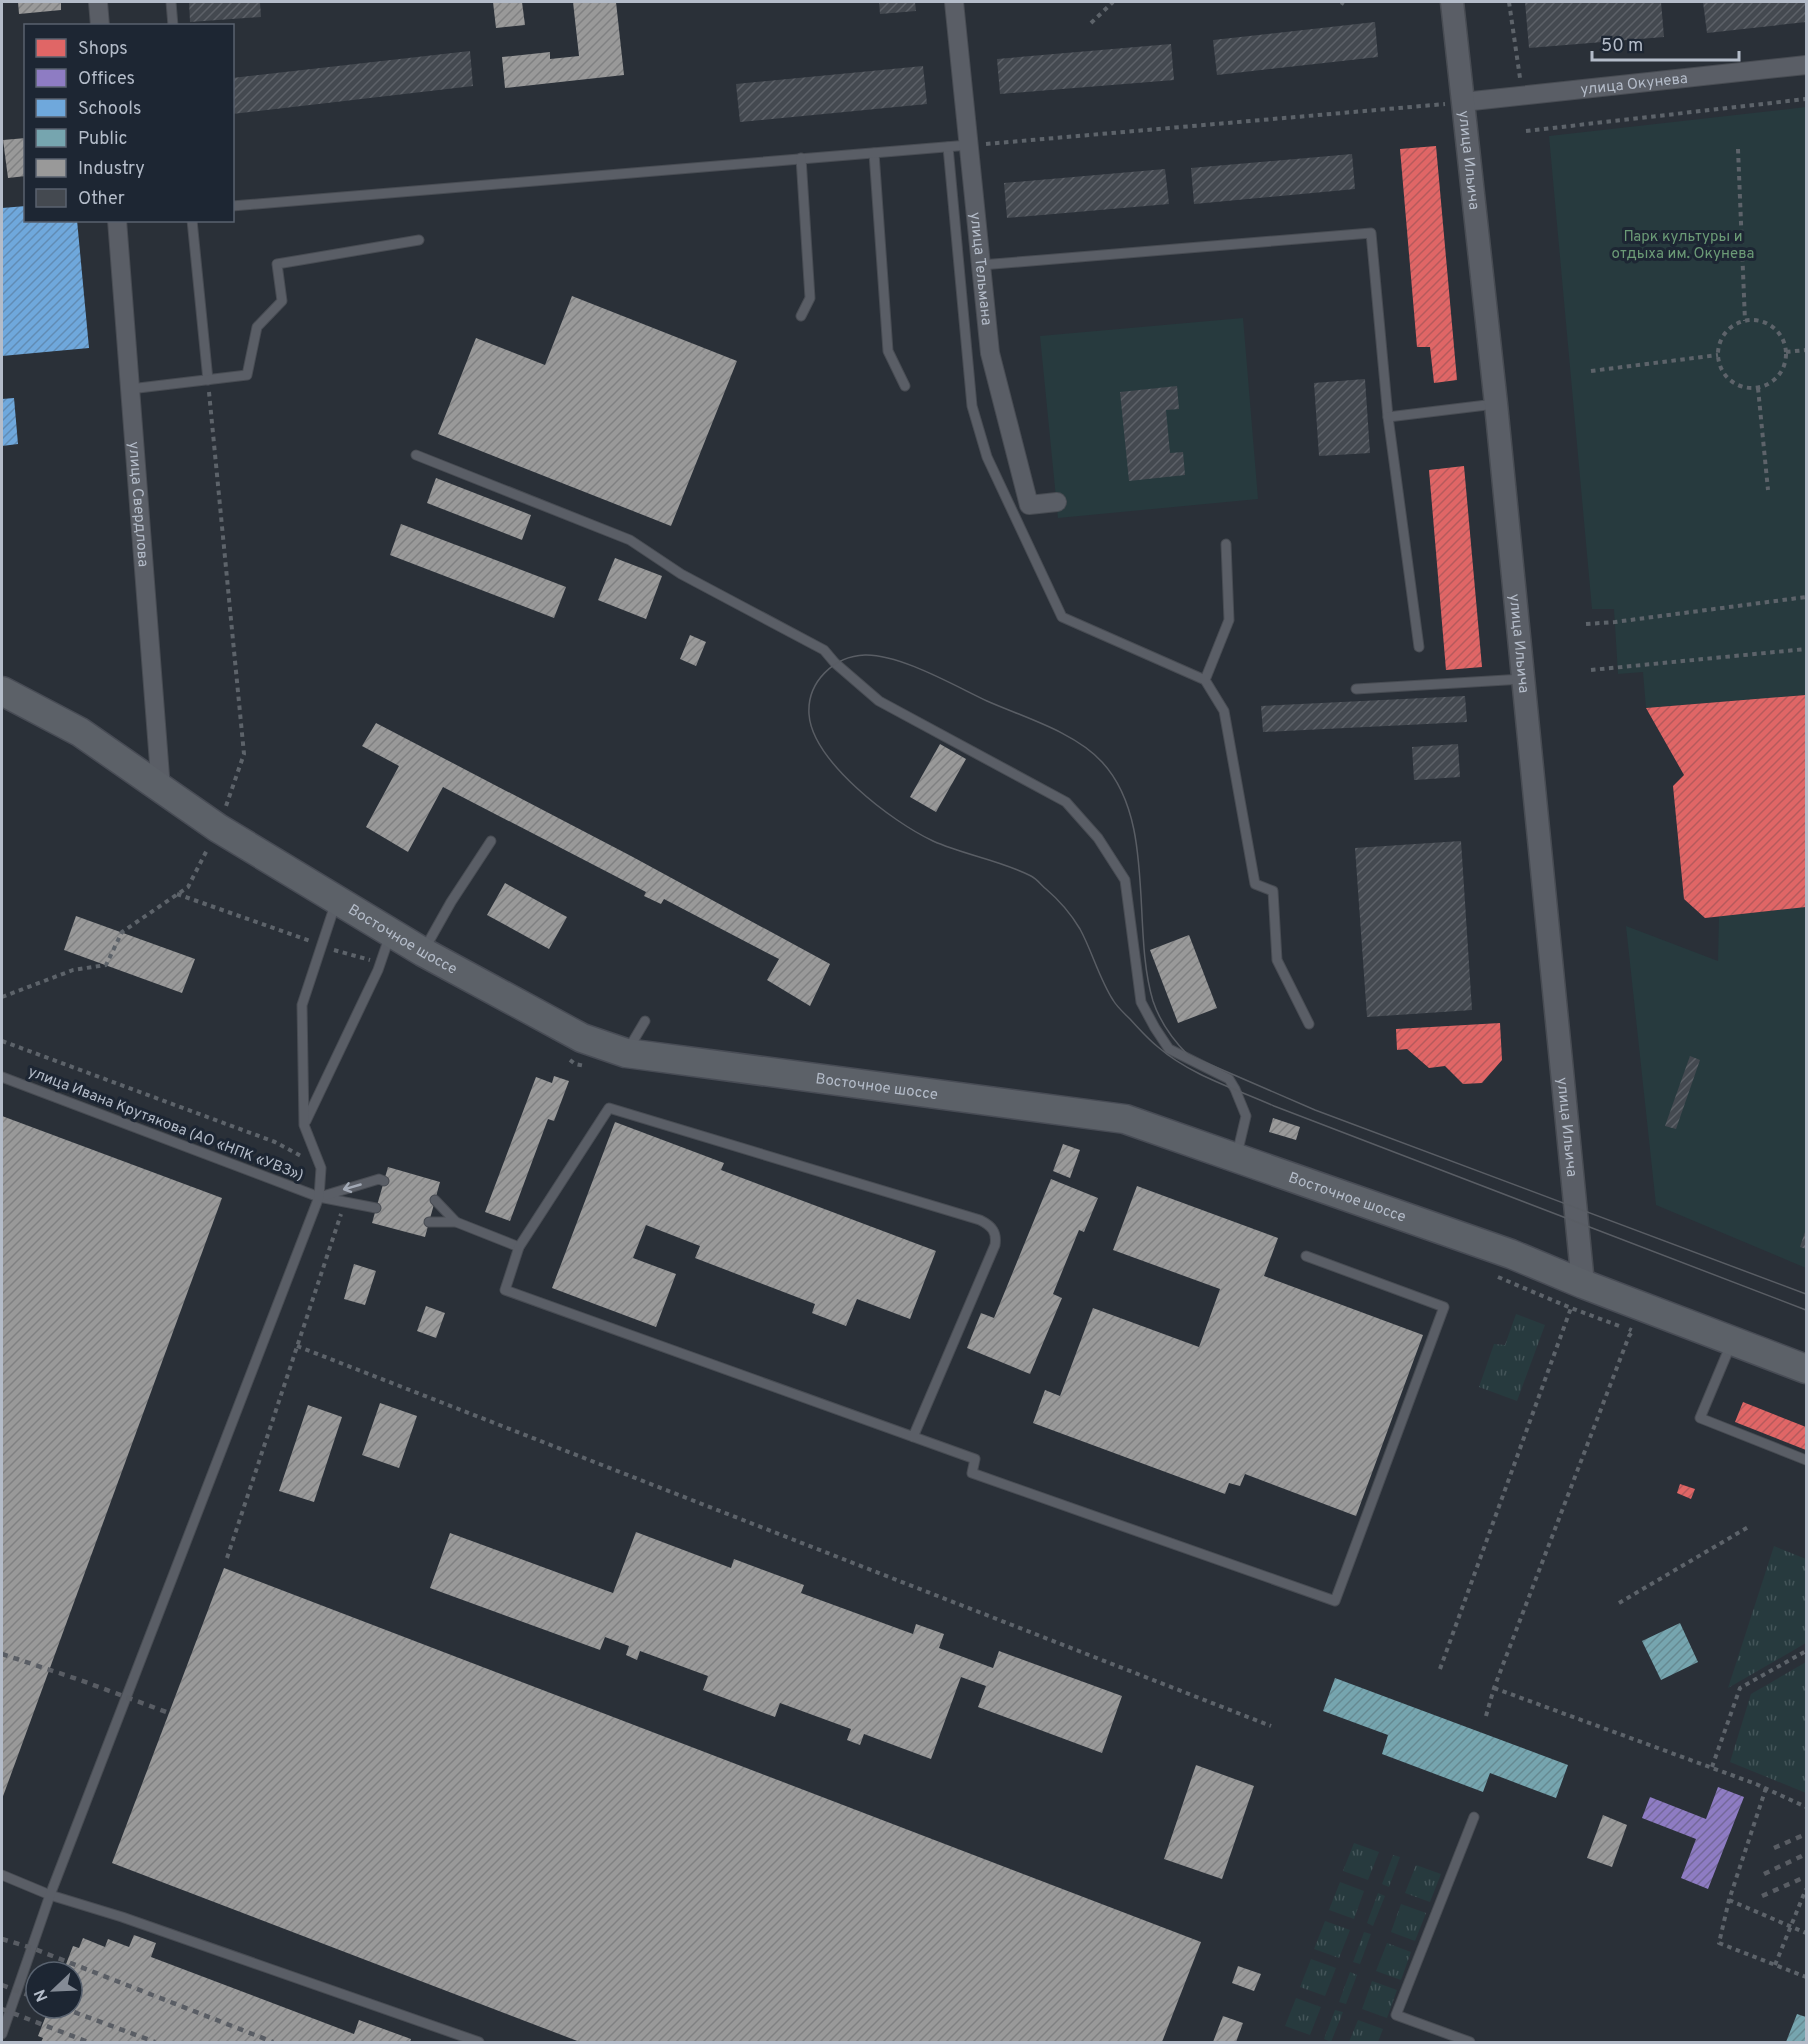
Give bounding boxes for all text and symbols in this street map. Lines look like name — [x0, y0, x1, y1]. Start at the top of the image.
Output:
legend — [24, 24, 234, 222]
scale bar — [1592, 24, 1739, 62]
text: 50 m — [1601, 35, 1643, 58]
text: Shops — [78, 38, 128, 61]
text: Offices — [78, 68, 135, 91]
street label: улица Окунева — [1580, 70, 1689, 100]
text: Schools — [78, 98, 141, 121]
street label: улица Ильича — [1453, 110, 1483, 211]
text: Public — [78, 128, 128, 151]
text: Industry — [78, 158, 145, 181]
text: Other — [78, 188, 125, 211]
street label: улица Тельмана — [965, 211, 995, 326]
park label: Парк культуры и отдыха им. Окунева — [1612, 228, 1754, 264]
street label: улица Свердлова — [123, 441, 152, 568]
street label: улица Ильича — [1504, 593, 1533, 694]
street label: Восточное шоссе — [344, 901, 460, 980]
street label: улица Ивана Крутякова (АО «НПК «УВЗ») — [25, 1063, 306, 1186]
street label: Восточное шоссе — [814, 1070, 939, 1105]
street label: улица Ильича — [1552, 1077, 1580, 1178]
street label: Восточное шоссе — [1286, 1169, 1408, 1227]
one-way arrow — [342, 1182, 361, 1193]
north arrow — [24, 1960, 84, 2020]
text: N — [31, 1986, 53, 2004]

